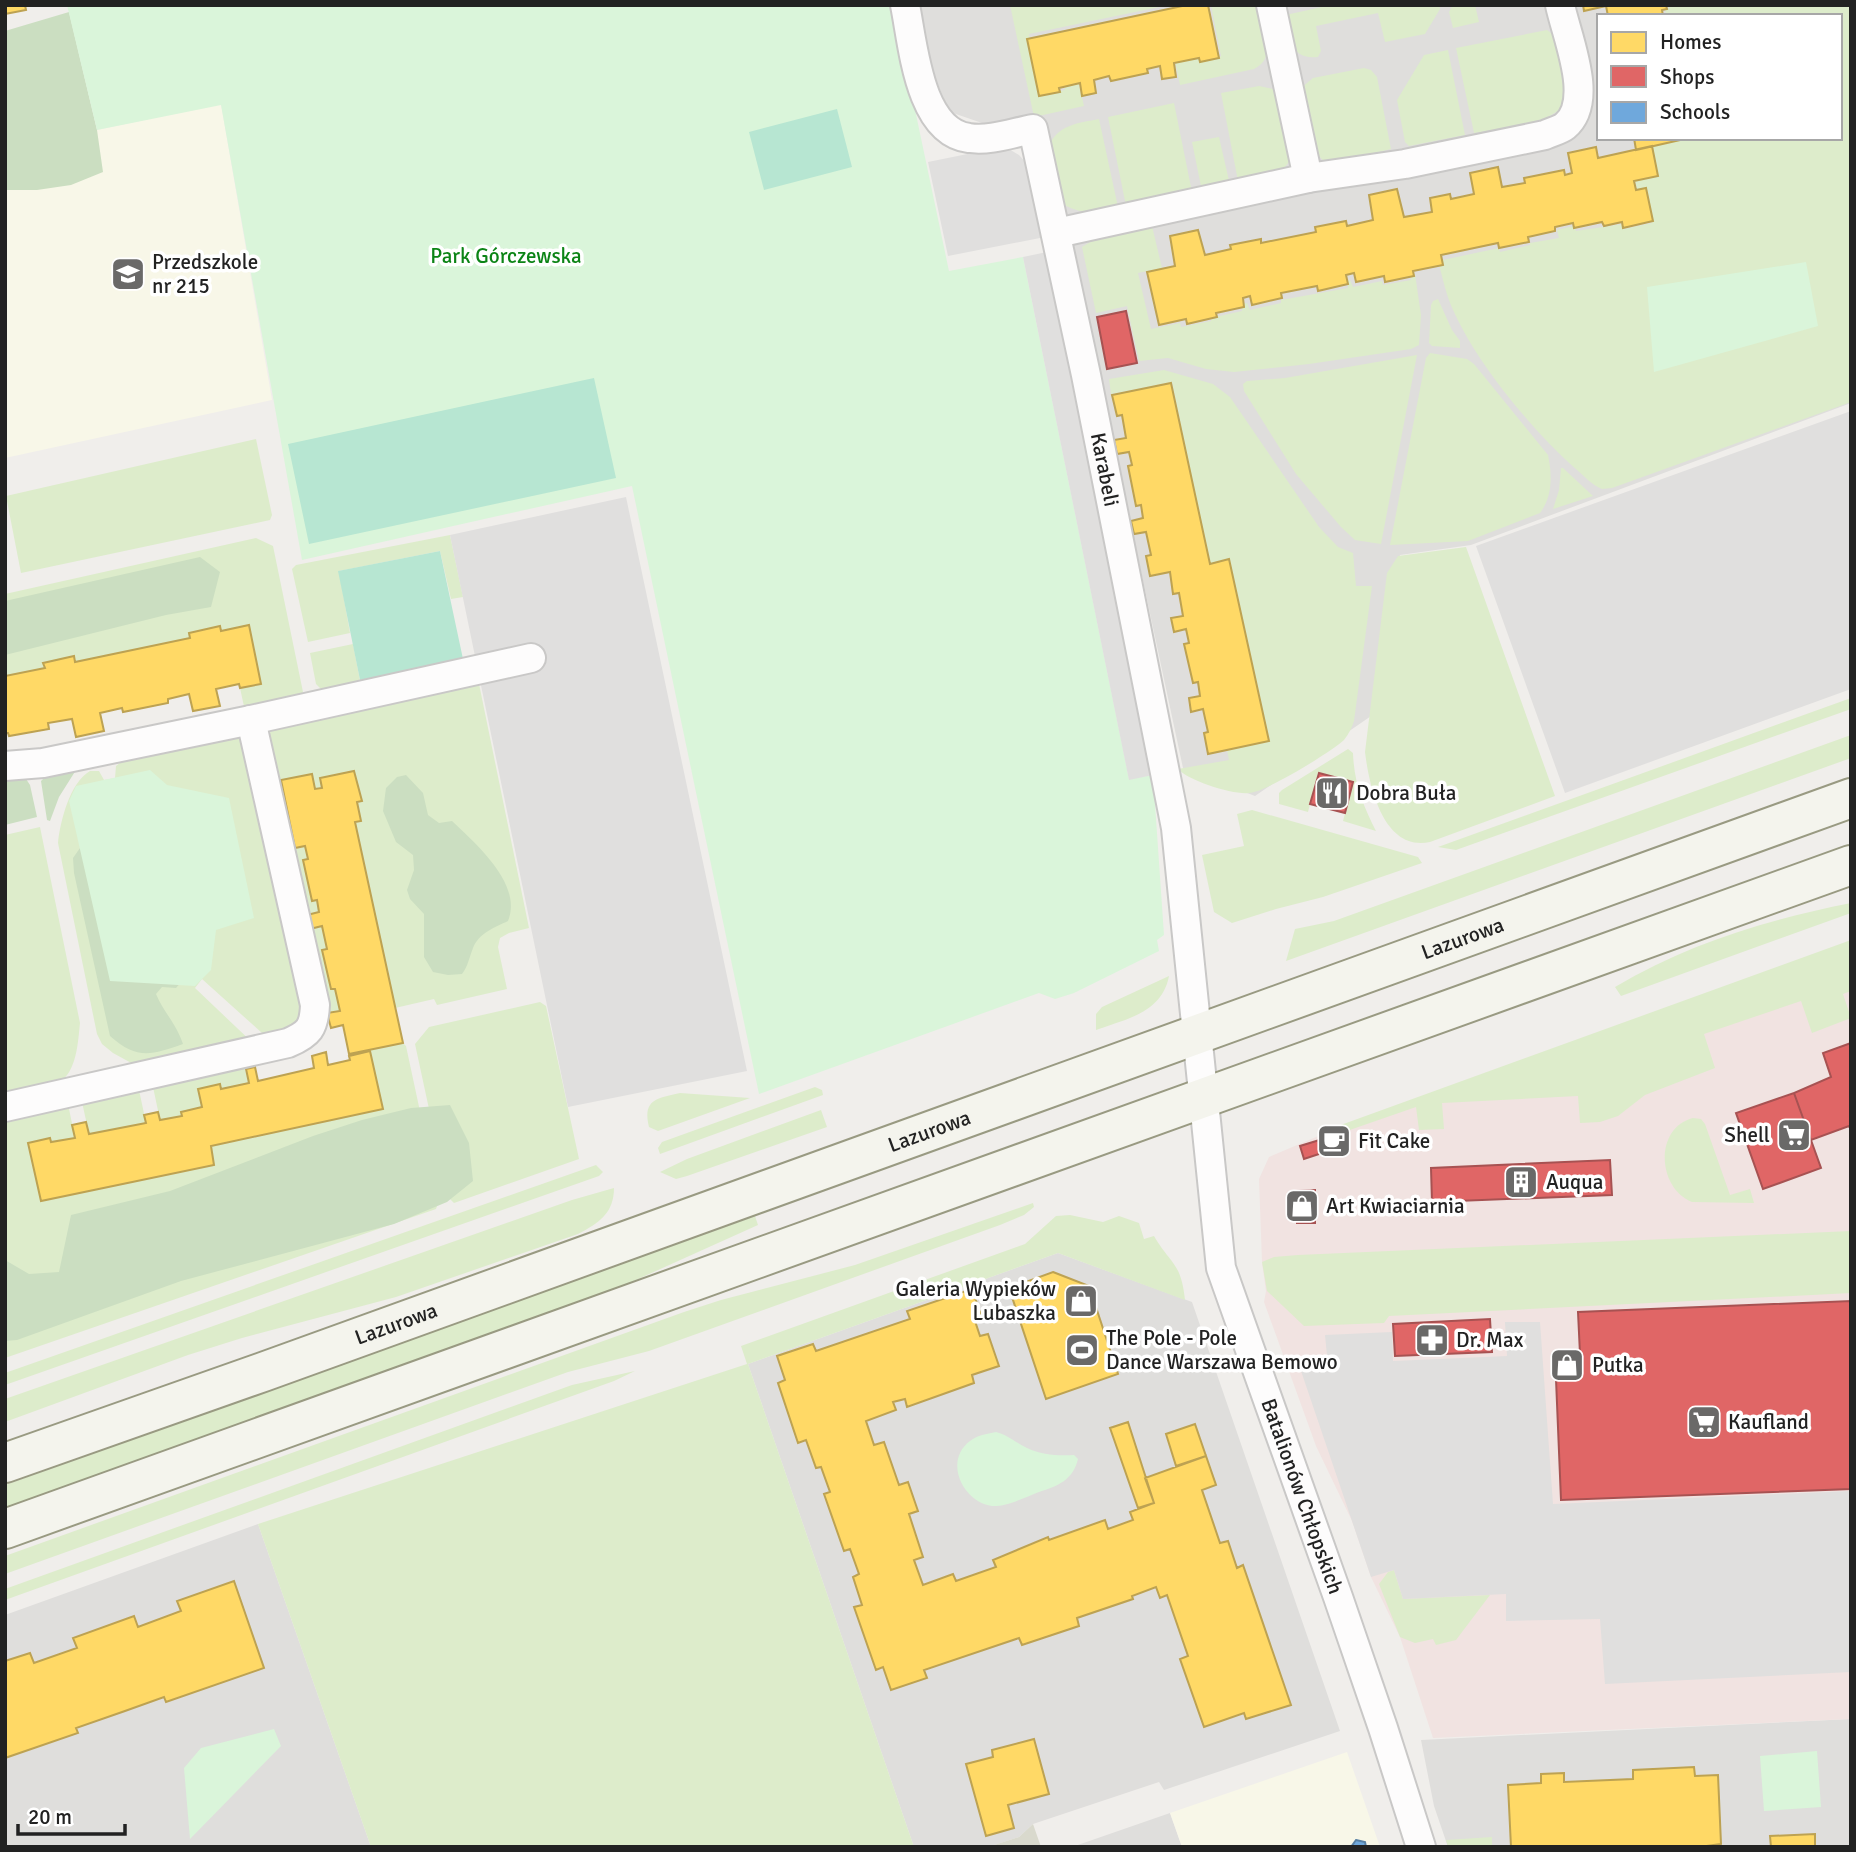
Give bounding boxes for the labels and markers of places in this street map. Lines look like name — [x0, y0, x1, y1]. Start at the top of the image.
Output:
place label: Przedszkole nr 215 — [152, 249, 258, 299]
school or university icon: Przedszkole nr 215 — [109, 255, 147, 293]
restaurant icon: Dobra Buła — [1313, 774, 1351, 812]
place label: Dobra Buła — [1356, 780, 1456, 806]
supermarket icon: Shell — [1775, 1116, 1813, 1154]
cafe icon: Fit Cake — [1315, 1122, 1353, 1160]
place label: Shell — [1724, 1122, 1770, 1148]
place label: Fit Cake — [1358, 1128, 1430, 1154]
building icon: Auqua — [1502, 1163, 1540, 1201]
place label: Auqua — [1546, 1169, 1603, 1195]
shop icon: Art Kwiaciarnia — [1283, 1187, 1321, 1225]
place label: Art Kwiaciarnia — [1326, 1193, 1465, 1219]
place label: Galeria Wypieków Lubaszka — [895, 1276, 1056, 1326]
shop icon: Galeria Wypieków Lubaszka — [1062, 1282, 1100, 1320]
pharmacy icon: Dr. Max — [1413, 1321, 1451, 1359]
place label: The Pole - Pole Dance Warszawa Bemowo — [1106, 1325, 1338, 1375]
place label: Dr. Max — [1456, 1327, 1524, 1353]
sports icon: The Pole - Pole Dance Warszawa Bemowo — [1063, 1331, 1101, 1369]
shop icon: Putka — [1548, 1346, 1586, 1384]
place label: Putka — [1592, 1352, 1644, 1378]
supermarket icon: Kaufland — [1685, 1403, 1723, 1441]
place label: Kaufland — [1728, 1409, 1809, 1435]

